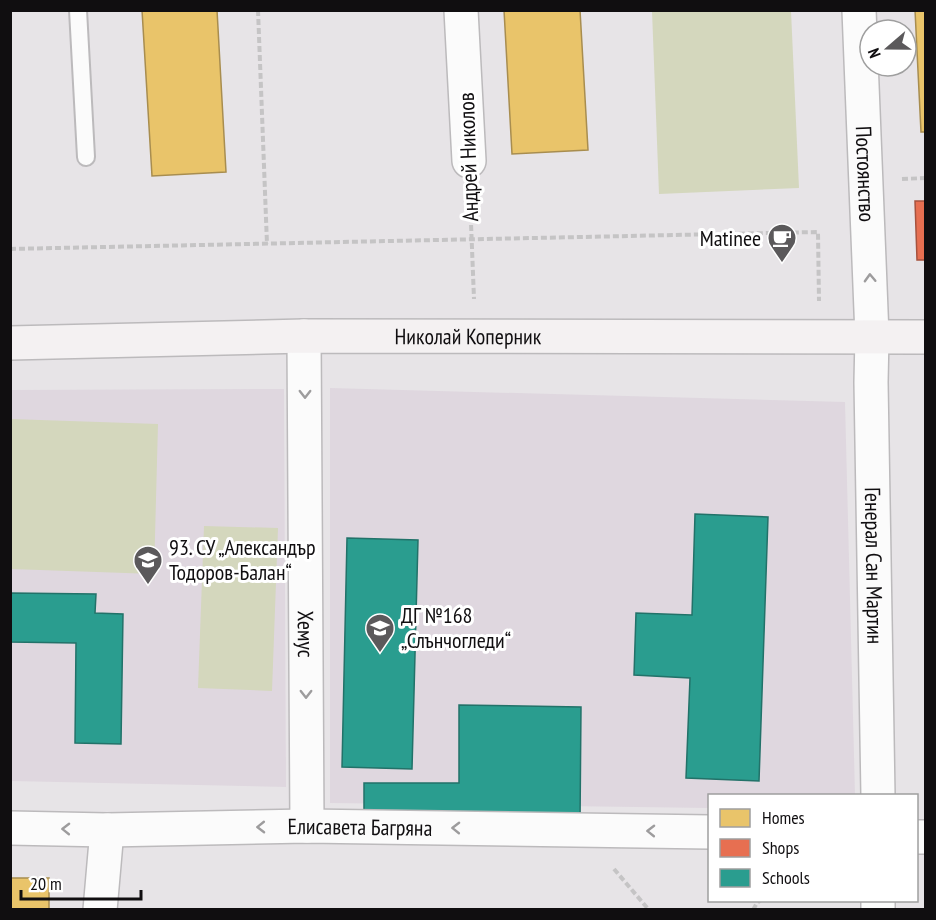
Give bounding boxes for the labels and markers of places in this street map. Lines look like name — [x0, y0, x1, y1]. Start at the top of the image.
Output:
cafe icon: Matinee — [766, 222, 798, 264]
place label: Matinee — [700, 224, 761, 252]
place label: 93. СУ „Александър Тодоров-Балан“ — [169, 533, 316, 586]
school or university icon: 93. СУ „Александър Тодоров-Балан“ — [132, 544, 164, 586]
place label: ДГ №168 „Слънчогледи“ — [401, 601, 511, 654]
school or university icon: ДГ №168 „Слънчогледи“ — [364, 612, 396, 654]

